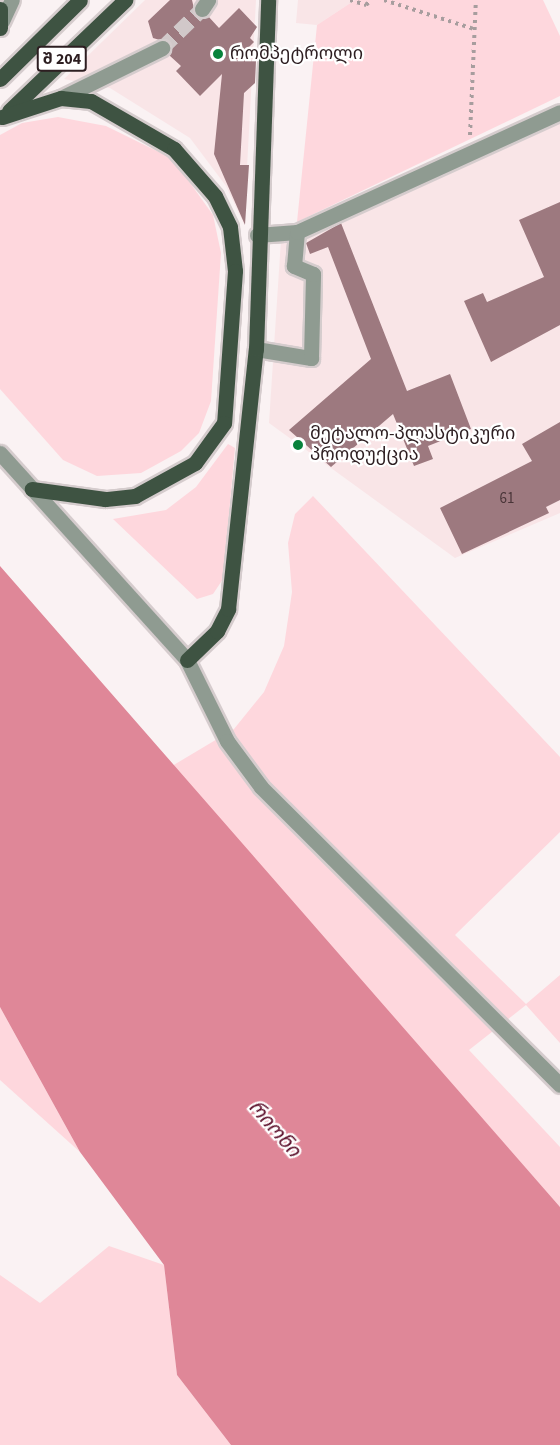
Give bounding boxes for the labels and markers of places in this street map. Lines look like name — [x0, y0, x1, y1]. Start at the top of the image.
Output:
place label: რომპეტროლი — [230, 43, 363, 65]
marker: რომპეტროლი — [211, 47, 225, 61]
place label: მეტალო-პლასტიკური პროდუქცია — [310, 424, 515, 466]
marker: მეტალო-პლასტიკური პროდუქცია — [291, 438, 305, 452]

